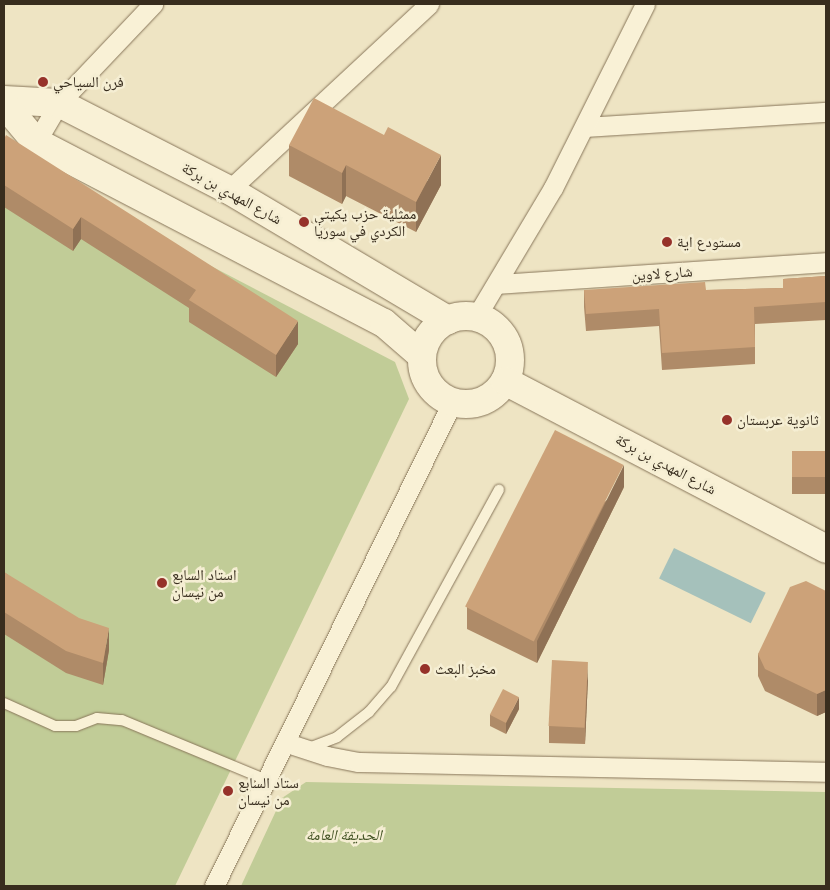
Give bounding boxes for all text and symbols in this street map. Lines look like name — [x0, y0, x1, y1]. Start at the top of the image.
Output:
place label: فرن السياحي — [53, 73, 124, 91]
marker: فرن السياحي — [37, 76, 49, 88]
street label: شارع المهدي بن بركة — [179, 158, 285, 228]
place label: ممثلية حزب يكيتي الكردي في سوريا — [314, 204, 416, 239]
marker: ممثلية حزب يكيتي الكردي في سوريا — [298, 216, 310, 228]
place label: مستودع اية — [677, 233, 741, 251]
marker: مستودع اية — [661, 236, 673, 248]
street label: شارع لاوين — [631, 262, 693, 284]
place label: ثانوية عربستان — [737, 411, 819, 429]
marker: ثانوية عربستان — [721, 414, 733, 426]
street label: شارع المهدي بن بركة — [613, 430, 719, 498]
place label: استاد السابع من نيسان — [172, 565, 237, 600]
marker: استاد السابع من نيسان — [156, 577, 168, 589]
place label: مخبز البعث — [435, 660, 496, 678]
marker: مخبز البعث — [419, 663, 431, 675]
place label: ستاد السابع من نيسان — [238, 773, 299, 808]
marker: ستاد السابع من نيسان — [222, 785, 234, 797]
park label: الحديقة العامة — [306, 826, 382, 844]

